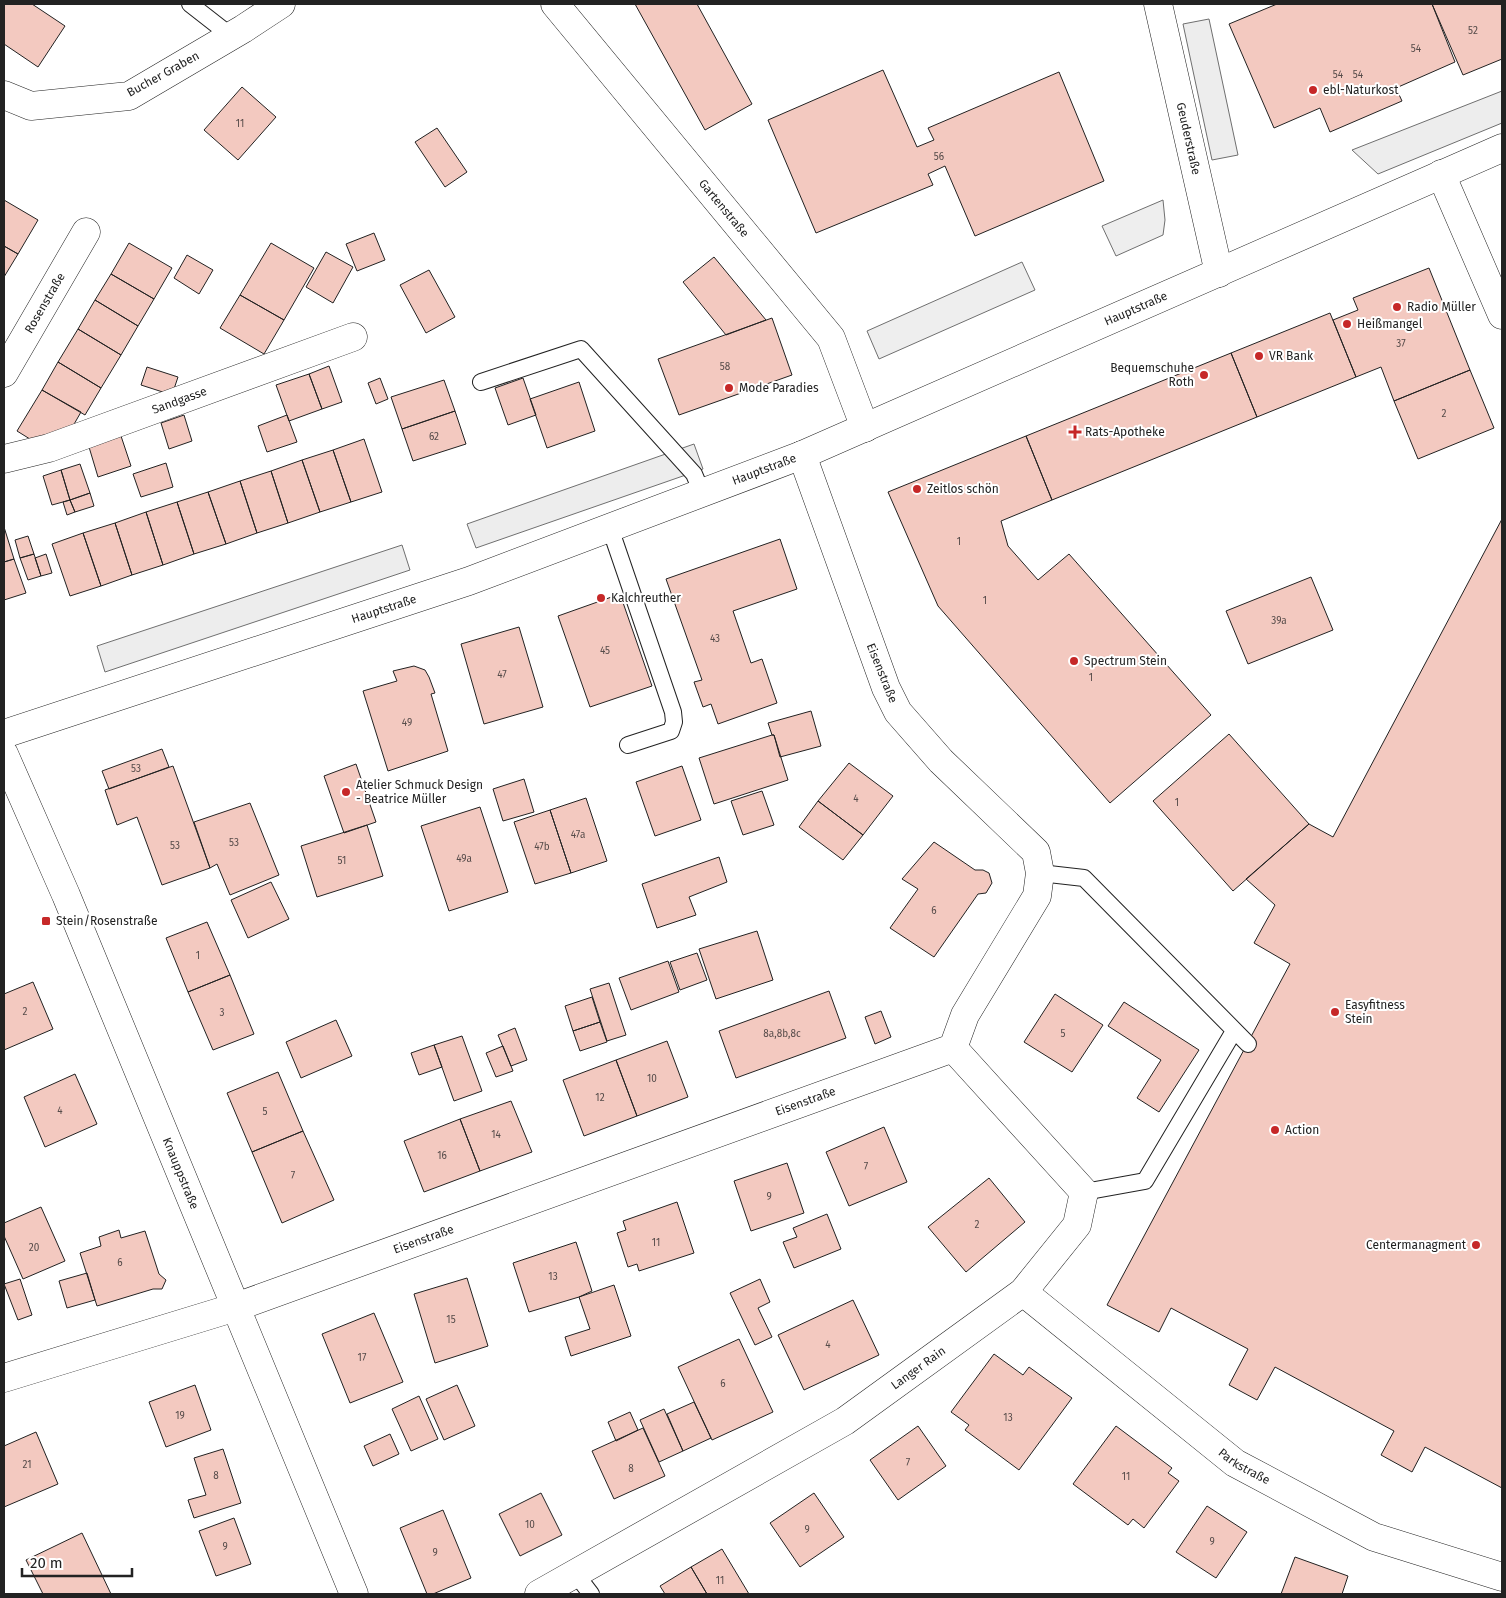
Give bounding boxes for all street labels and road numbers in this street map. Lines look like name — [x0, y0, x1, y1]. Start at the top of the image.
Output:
street label: Bucher Graben — [124, 48, 202, 100]
street label: Geuderstraße — [1174, 101, 1203, 176]
street label: Gartenstraße — [696, 177, 752, 240]
street label: Rosenstraße — [22, 270, 68, 336]
street label: Hauptstraße — [1102, 289, 1169, 329]
street label: Sandgasse — [150, 384, 209, 417]
street label: Hauptstraße — [730, 451, 798, 488]
street label: Hauptstraße — [350, 592, 418, 626]
street label: Eisenstraße — [864, 641, 900, 705]
street label: Eisenstraße — [773, 1084, 838, 1119]
street label: Knauppstraße — [160, 1135, 202, 1211]
street label: Eisenstraße — [391, 1222, 456, 1257]
street label: Langer Rain — [888, 1343, 948, 1392]
street label: Parkstraße — [1216, 1445, 1272, 1487]

